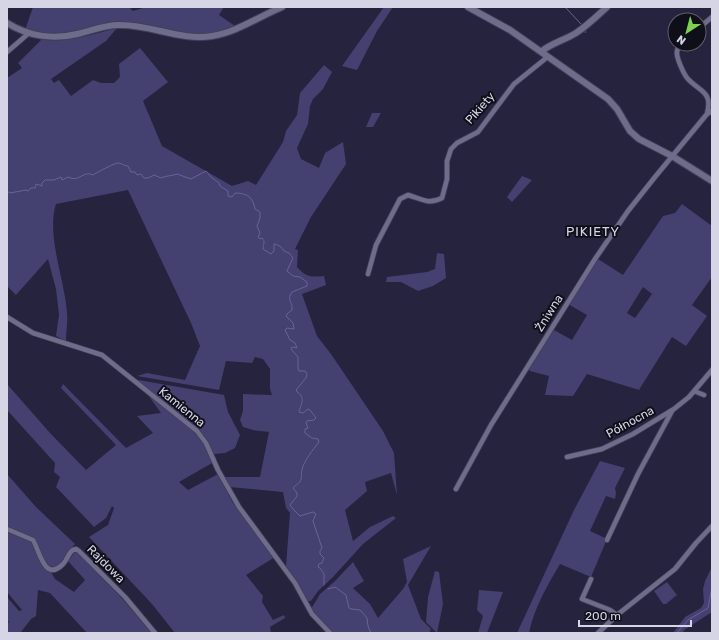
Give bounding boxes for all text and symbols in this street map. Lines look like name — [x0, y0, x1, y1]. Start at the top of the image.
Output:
north arrow — [667, 12, 707, 52]
text: N — [674, 32, 688, 47]
street label: Pikiety — [462, 89, 498, 127]
district label: PIKIETY — [566, 224, 620, 239]
street label: Żniwna — [532, 292, 566, 334]
street label: Kamienna — [156, 384, 208, 430]
street label: Północna — [604, 403, 656, 441]
street label: Rajdowa — [84, 542, 128, 586]
scale bar — [579, 602, 691, 628]
text: 200 m — [585, 609, 621, 623]

